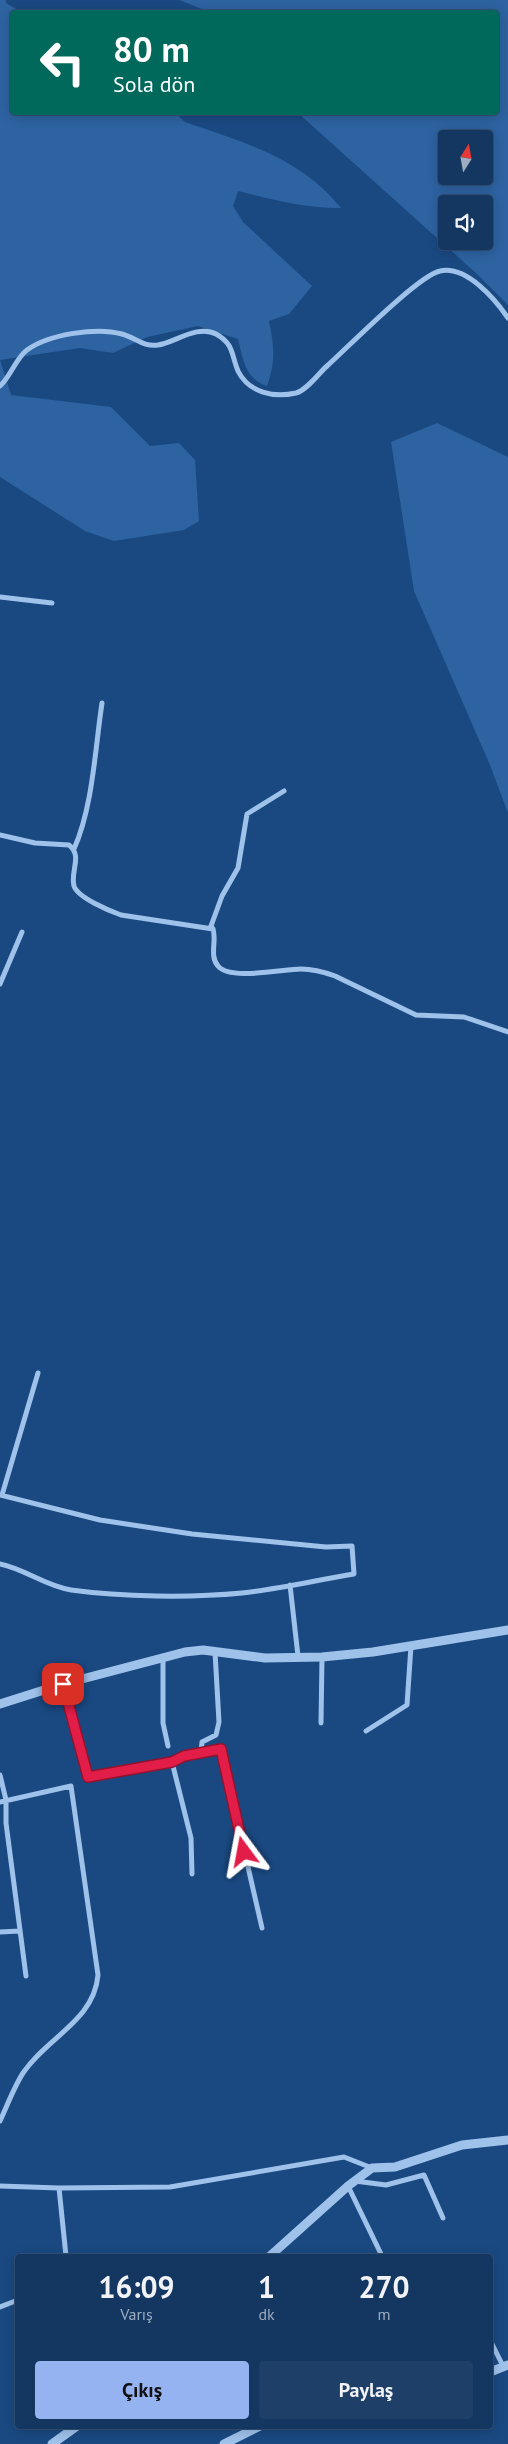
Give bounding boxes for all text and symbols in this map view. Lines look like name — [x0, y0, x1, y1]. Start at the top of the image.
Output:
text: 80 m — [113, 26, 190, 72]
icon: left — [30, 30, 95, 95]
text: Sola dön — [113, 70, 195, 98]
north arrow — [438, 130, 492, 185]
map controls — [438, 130, 493, 250]
button: sound — [438, 195, 493, 250]
pin — [42, 1663, 84, 1705]
icon: arrive — [49, 1670, 77, 1698]
position arrow — [217, 1825, 269, 1877]
text: 16:09 — [98, 2267, 175, 2306]
text: 1 — [258, 2267, 275, 2306]
text: 270 — [359, 2267, 410, 2306]
text: Varış — [120, 2304, 153, 2324]
text: dk — [258, 2304, 275, 2324]
text: m — [378, 2304, 391, 2324]
button: Çıkış — [35, 2361, 249, 2419]
button: Paylaş — [259, 2361, 473, 2419]

